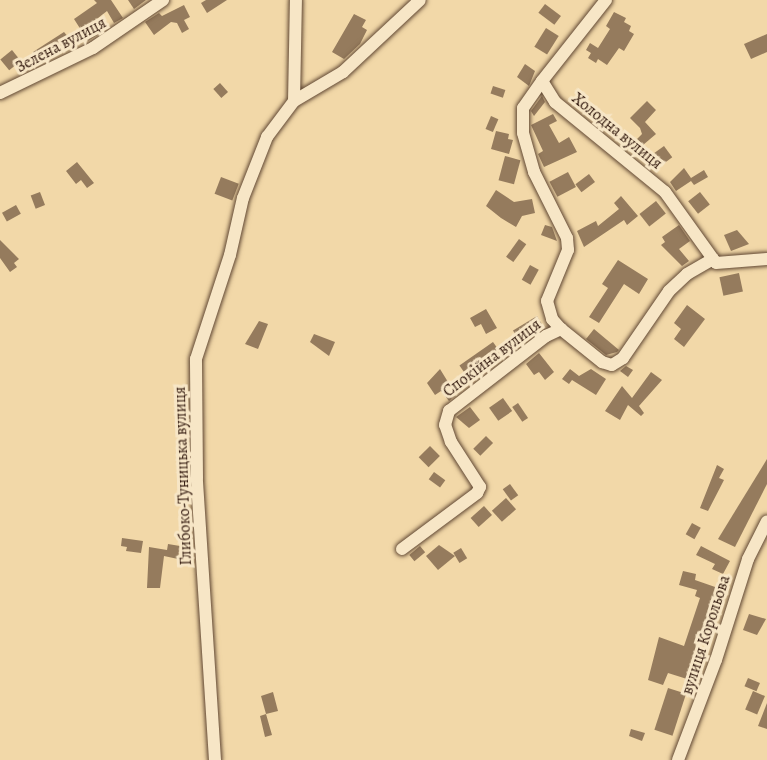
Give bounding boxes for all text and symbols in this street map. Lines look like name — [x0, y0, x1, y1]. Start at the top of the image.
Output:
street label: Зелена вулиця — [13, 13, 109, 77]
street label: Холодна вулиця — [568, 89, 666, 173]
street label: Спокійна вулиця — [439, 315, 545, 401]
street label: Глибоко-Туницька вулиця — [170, 386, 196, 566]
street label: вулиця Корольова — [678, 573, 734, 697]

